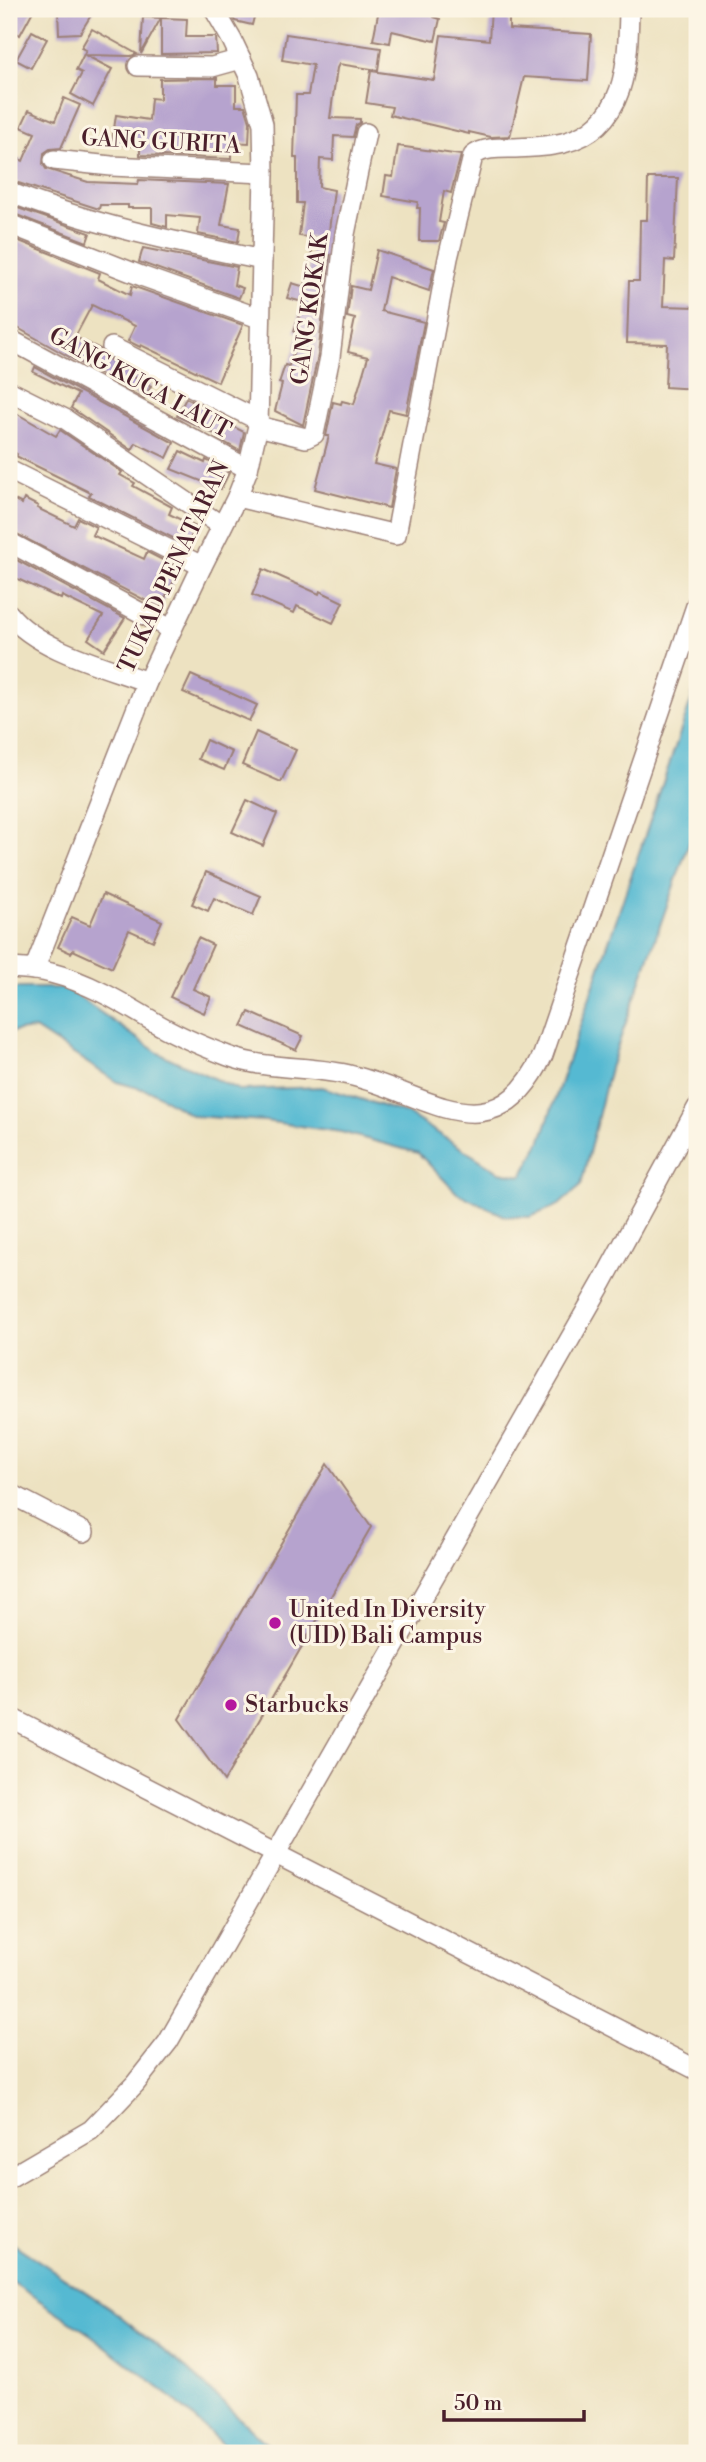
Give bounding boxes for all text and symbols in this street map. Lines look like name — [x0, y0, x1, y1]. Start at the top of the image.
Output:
street label: GANG GURITA — [80, 124, 243, 160]
street label: GANG KOKAK — [286, 229, 335, 386]
street label: GANG KUCA LAUT — [44, 321, 236, 445]
street label: TUKAD PENATARAN — [112, 456, 236, 678]
place label: United In Diversity (UID) Bali Campus — [289, 1596, 487, 1650]
marker: United In Diversity (UID) Bali Campus — [267, 1615, 283, 1631]
place label: Starbucks — [245, 1691, 349, 1719]
marker: Starbucks — [223, 1697, 239, 1713]
scale bar — [444, 2378, 584, 2422]
text: 50 m — [454, 2391, 502, 2417]

